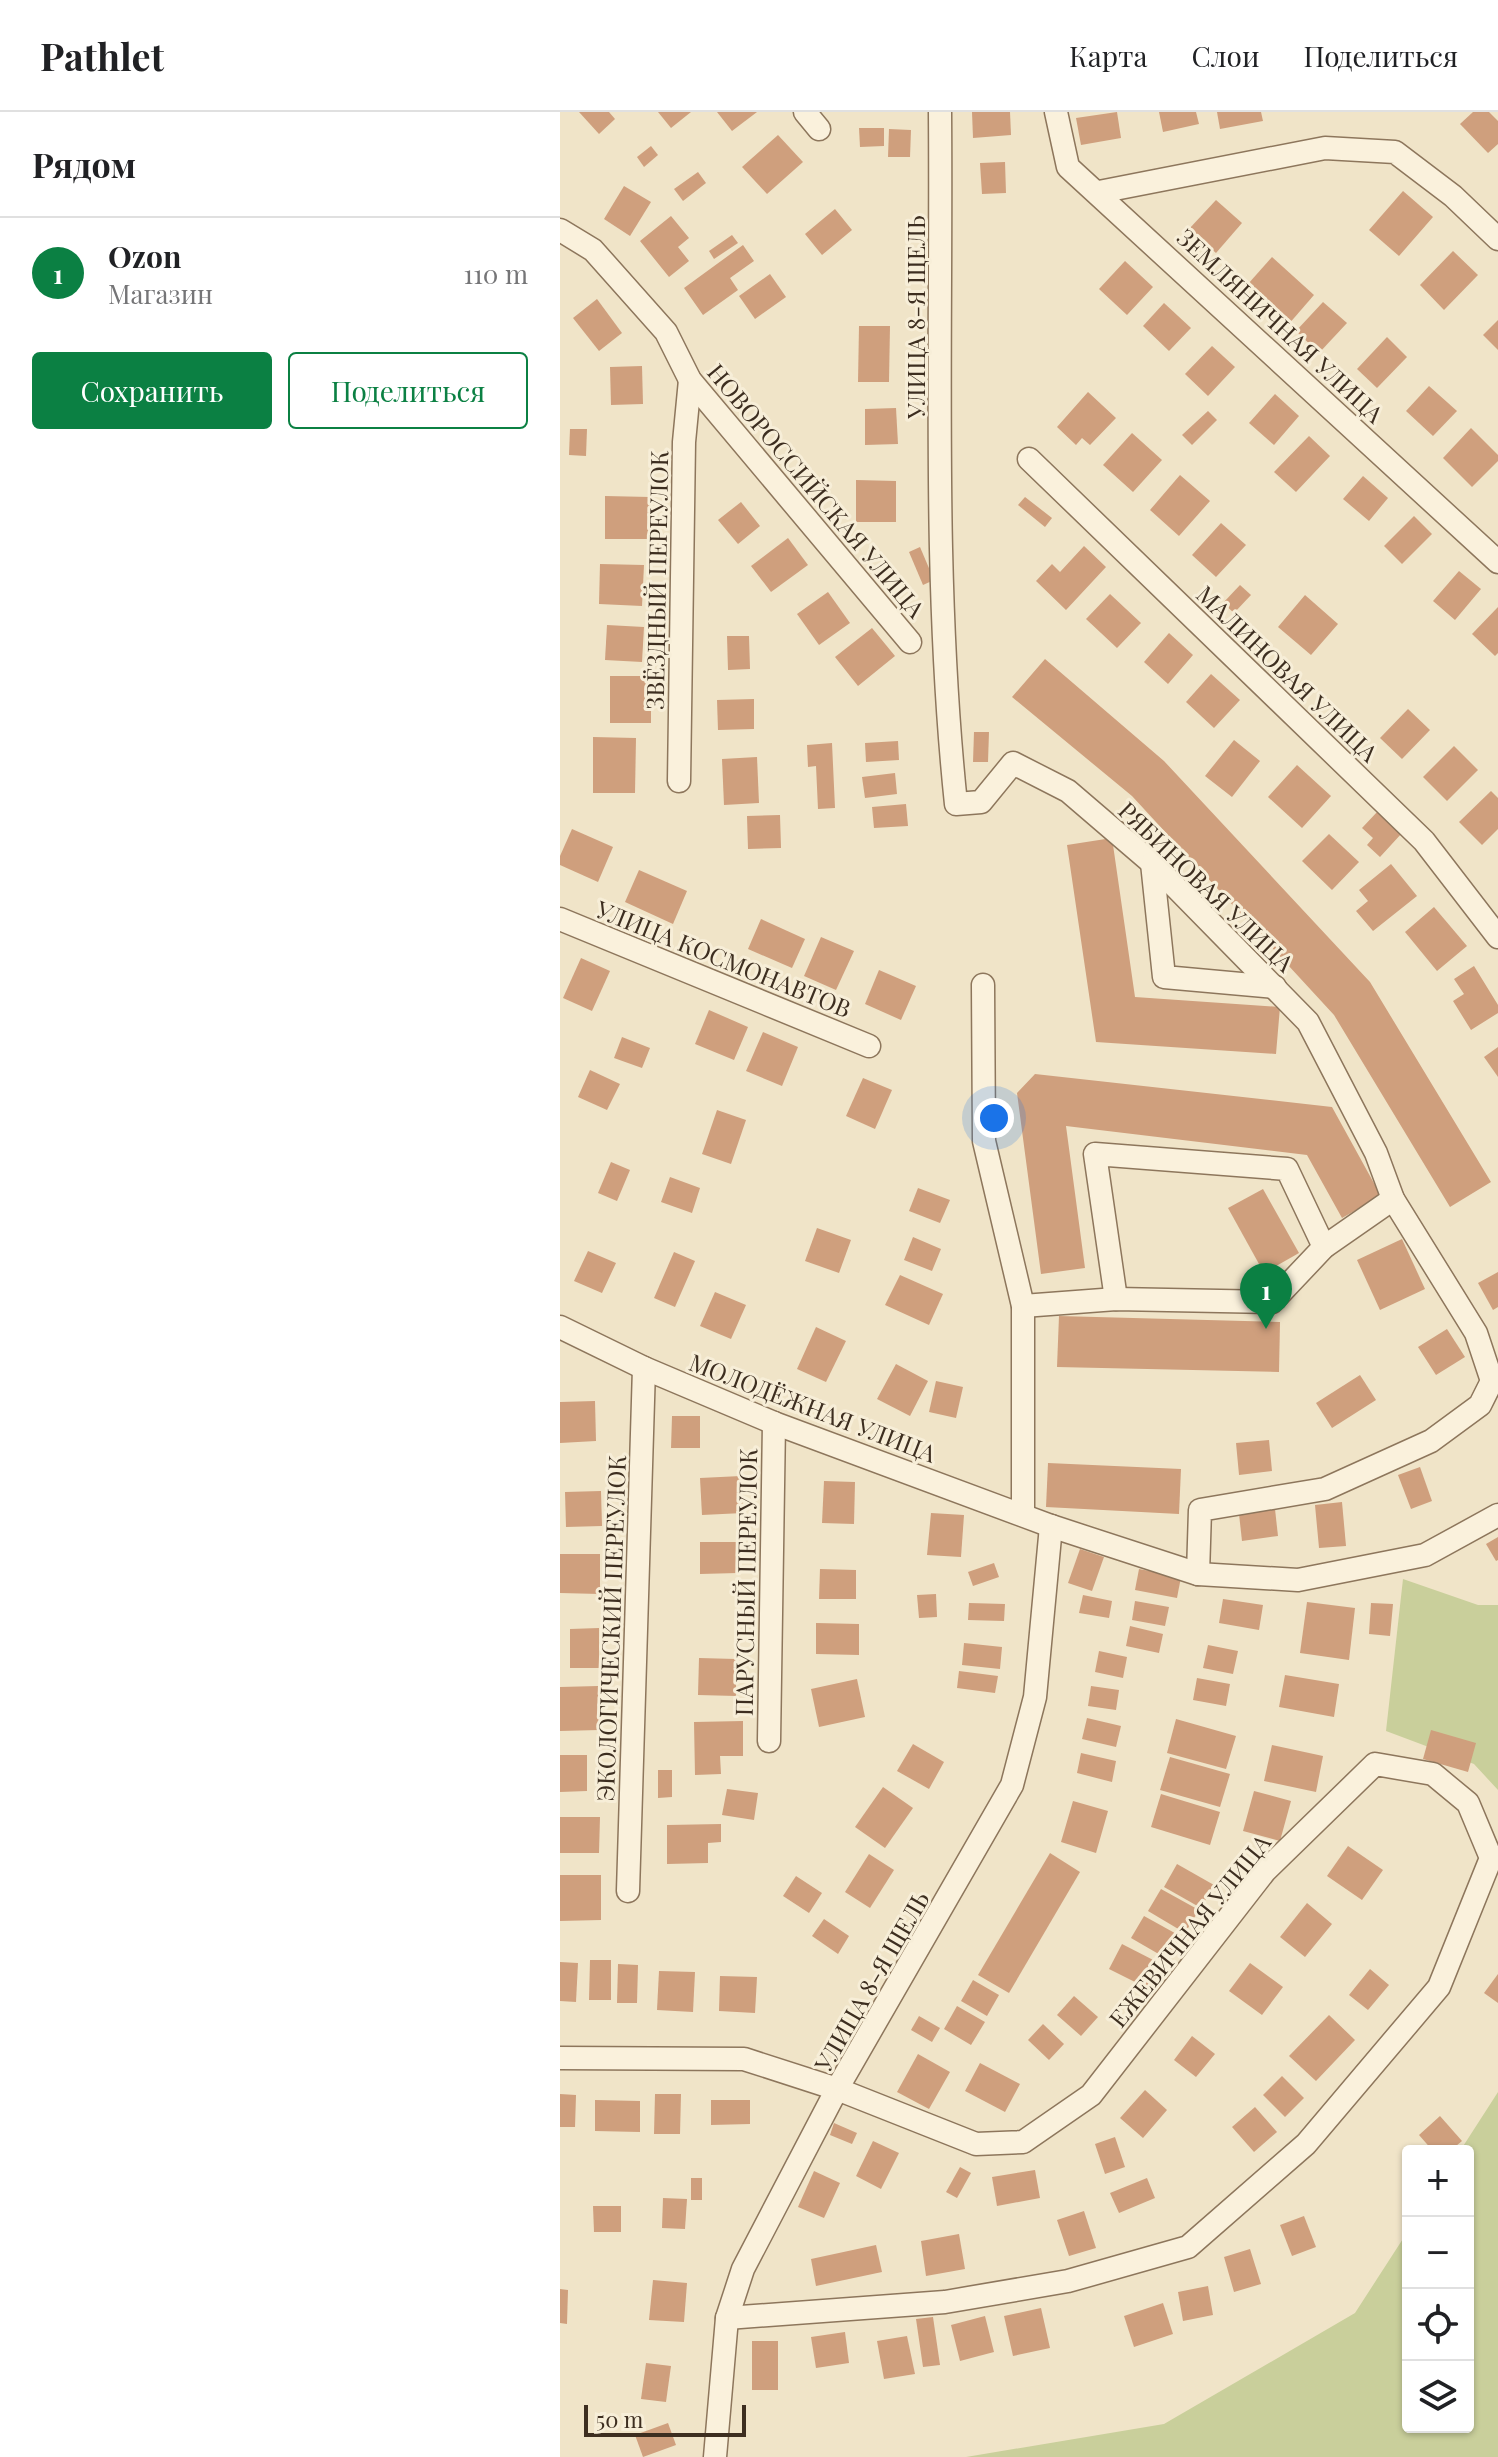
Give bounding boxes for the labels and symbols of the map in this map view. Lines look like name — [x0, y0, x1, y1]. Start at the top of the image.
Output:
street label: УЛИЦА 8-Я ЩЕЛЬ — [899, 215, 931, 420]
street label: ЗЕМЛЯНИЧНАЯ УЛИЦА — [1171, 221, 1392, 430]
street label: НОВОРОССИЙСКАЯ УЛИЦА — [701, 356, 933, 624]
street label: ЗВЁЗДНЫЙ ПЕРЕУЛОК — [638, 450, 674, 710]
street label: МАЛИНОВАЯ УЛИЦА — [1190, 578, 1386, 769]
street label: РЯБИНОВАЯ УЛИЦА — [1112, 794, 1302, 979]
street label: УЛИЦА КОСМОНАВТОВ — [591, 892, 856, 1024]
your location — [974, 1098, 1014, 1138]
pin: 1 — [1240, 1263, 1292, 1329]
street label: МОЛОДЁЖНАЯ УЛИЦА — [685, 1345, 942, 1469]
street label: ПАРУСНЫЙ ПЕРЕУЛОК — [727, 1448, 763, 1716]
street label: ЭКОЛОГИЧЕСКИЙ ПЕРЕУЛОК — [588, 1454, 632, 1802]
street label: ЕЖЕВИЧНАЯ УЛИЦА — [1101, 1826, 1277, 2033]
street label: УЛИЦА 8-Я ЩЕЛЬ — [806, 1885, 936, 2078]
scale bar — [584, 2401, 746, 2437]

